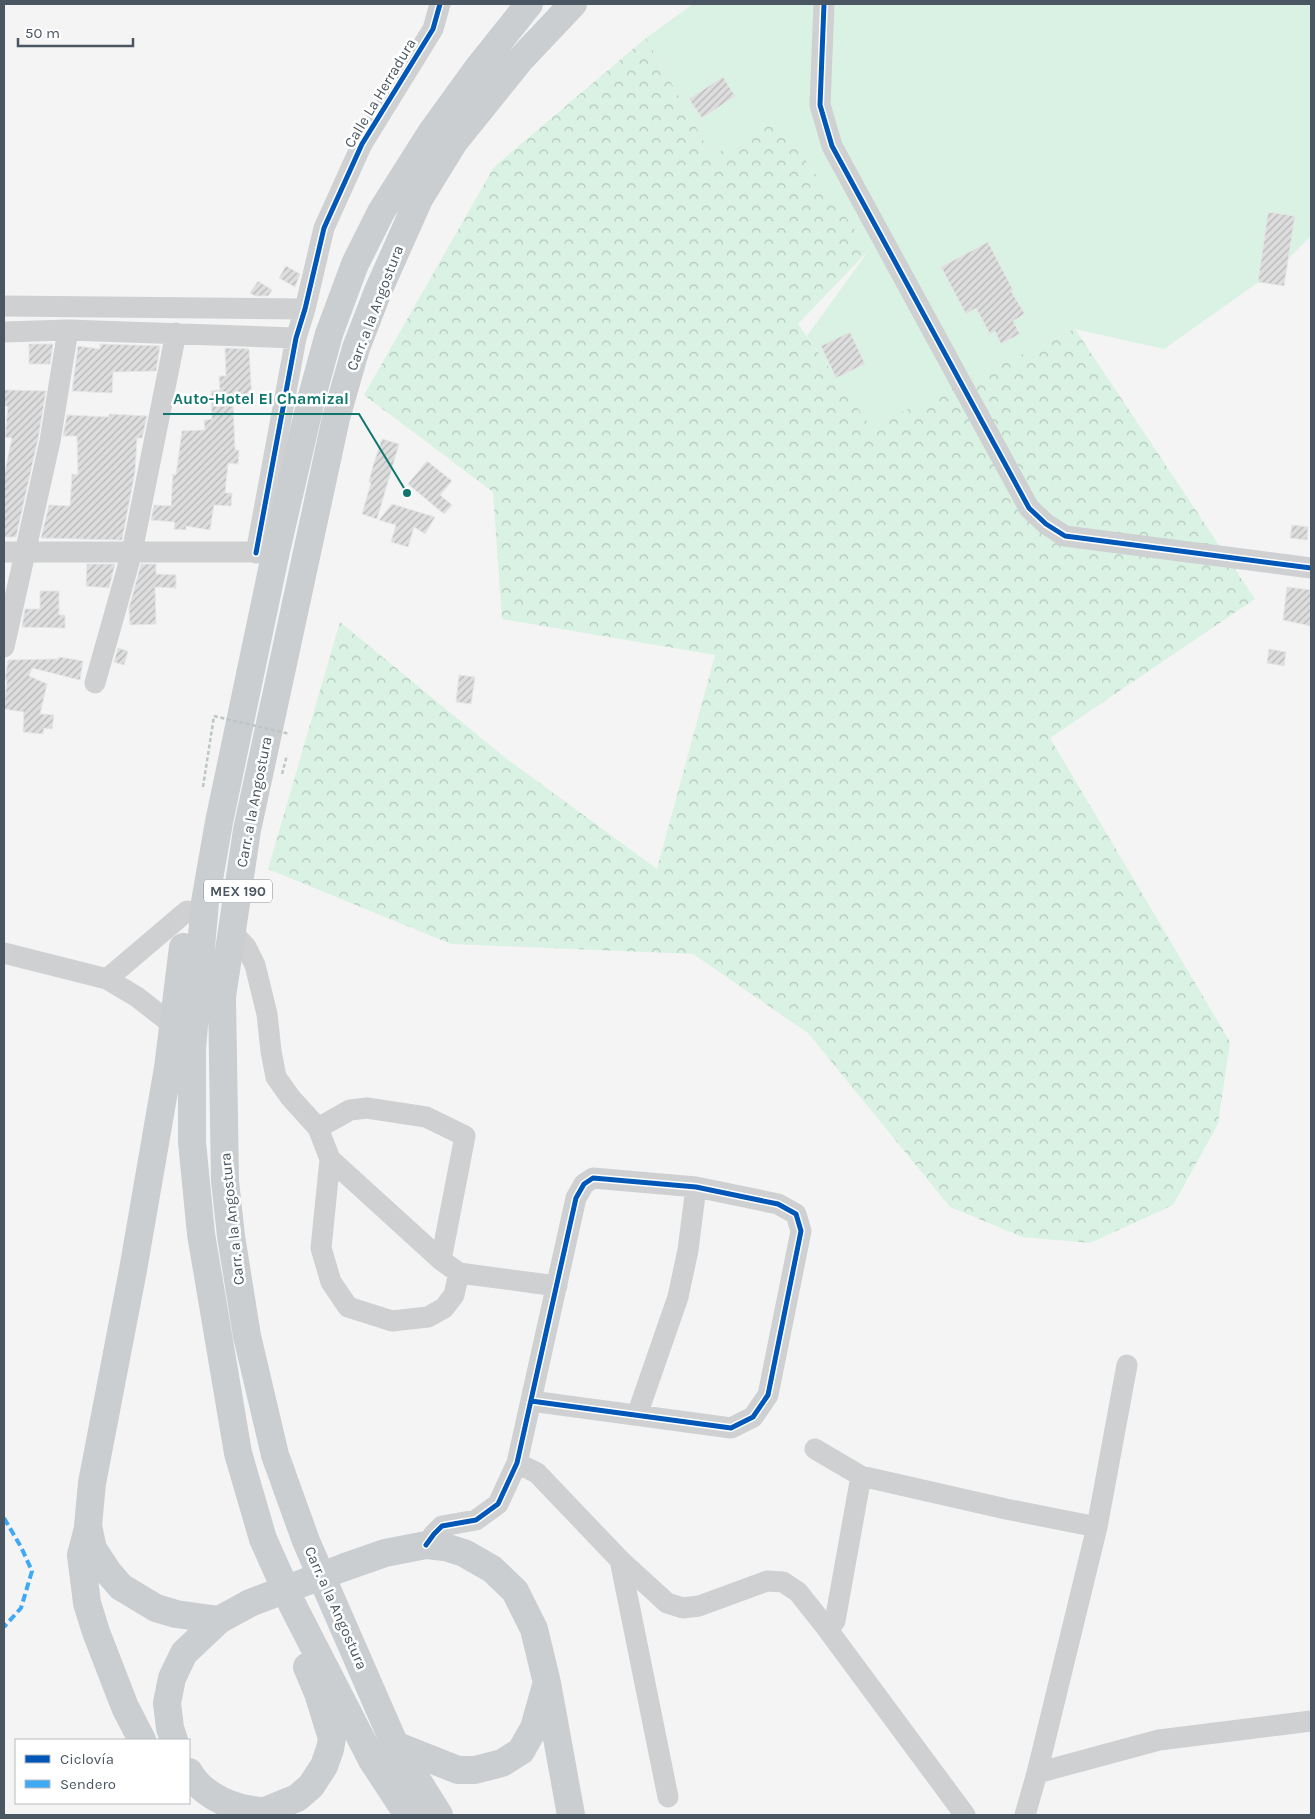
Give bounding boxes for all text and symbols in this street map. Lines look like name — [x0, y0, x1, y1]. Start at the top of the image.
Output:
scale bar — [18, 15, 132, 47]
text: 50 m — [25, 24, 60, 42]
street label: Calle La Herradura — [340, 35, 420, 151]
street label: Carr. a la Angostura — [343, 243, 407, 373]
callout: Auto-Hotel El Chamizal — [163, 383, 359, 414]
text: Auto-Hotel El Chamizal — [173, 389, 349, 408]
street label: Carr. a la Angostura — [232, 735, 276, 869]
road number: MEX 190 — [204, 879, 272, 902]
street label: Carr. a la Angostura — [216, 1152, 248, 1286]
street label: Carr. a la Angostura — [301, 1544, 371, 1672]
legend — [15, 1739, 190, 1804]
text: Ciclovía — [60, 1750, 114, 1768]
text: Sendero — [60, 1775, 116, 1793]

